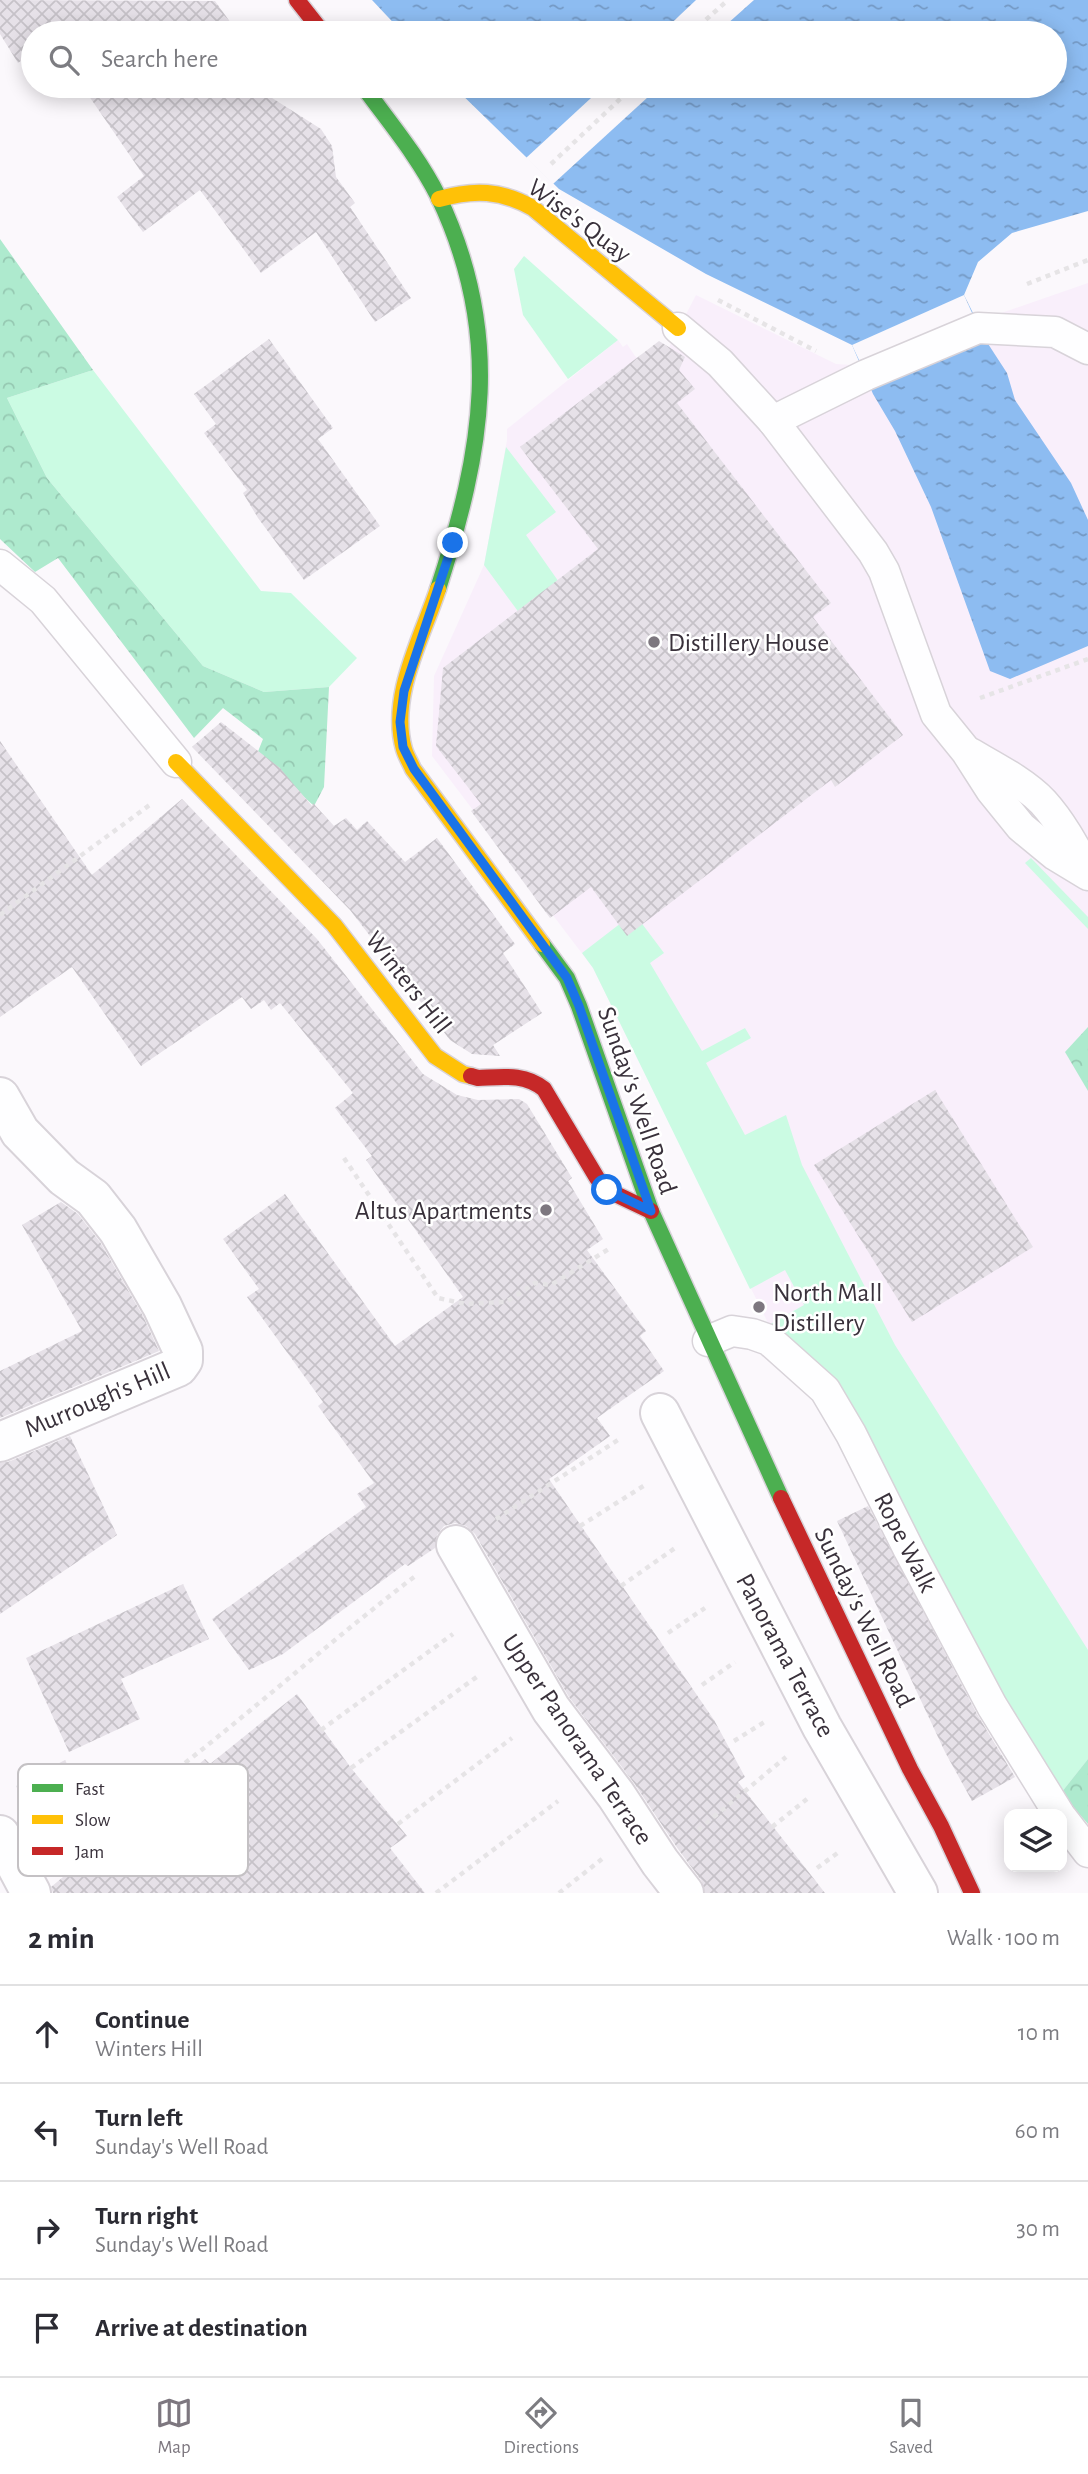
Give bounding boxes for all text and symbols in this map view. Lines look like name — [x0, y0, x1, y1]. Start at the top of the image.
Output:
search box — [21, 21, 1067, 98]
icon: search — [45, 41, 83, 79]
text: Search here — [101, 46, 219, 72]
street label: Wise's Quay — [523, 174, 636, 268]
route end — [437, 527, 468, 558]
place label: Distillery House — [668, 630, 829, 656]
marker: Distillery House — [646, 634, 662, 650]
street label: Winters Hill — [360, 927, 456, 1039]
street label: Sunday's Well Road — [593, 1003, 681, 1197]
route start — [591, 1174, 622, 1205]
place label: Altus Apartments — [355, 1198, 532, 1224]
marker: Altus Apartments — [538, 1202, 554, 1218]
place label: North Mall Distillery — [773, 1280, 882, 1336]
marker: North Mall Distillery — [751, 1299, 767, 1315]
street label: Murrough's Hill — [21, 1358, 174, 1442]
street label: Rope Walk — [869, 1488, 941, 1597]
street label: Sunday's Well Road — [809, 1524, 919, 1711]
street label: Panorama Terrace — [731, 1569, 839, 1742]
street label: Upper Panorama Terrace — [497, 1630, 657, 1850]
legend — [18, 1764, 248, 1876]
text: Fast — [75, 1780, 105, 1799]
map controls — [1004, 1809, 1067, 1872]
button: layers — [1004, 1809, 1067, 1872]
text: Slow — [75, 1811, 111, 1830]
text: Jam — [75, 1843, 104, 1862]
text: 2 min — [28, 1924, 95, 1954]
text: Walk · 100 m — [947, 1927, 1060, 1950]
text: Continue — [95, 2007, 190, 2033]
icon: ahead — [28, 2015, 66, 2053]
text: 10 m — [1018, 2022, 1060, 2045]
text: Winters Hill — [95, 2038, 203, 2061]
text: Turn left — [95, 2105, 183, 2131]
icon: left — [28, 2113, 66, 2151]
text: 60 m — [1015, 2120, 1060, 2143]
text: Sunday's Well Road — [95, 2136, 268, 2159]
text: Turn right — [95, 2203, 198, 2229]
icon: right — [28, 2211, 66, 2249]
text: 30 m — [1016, 2218, 1060, 2241]
text: Sunday's Well Road — [95, 2234, 268, 2257]
icon: arrive — [28, 2309, 66, 2347]
text: Arrive at destination — [95, 2315, 308, 2341]
tab: Map — [155, 2394, 193, 2459]
tab: Directions — [503, 2394, 579, 2459]
tab: Saved — [889, 2394, 933, 2459]

